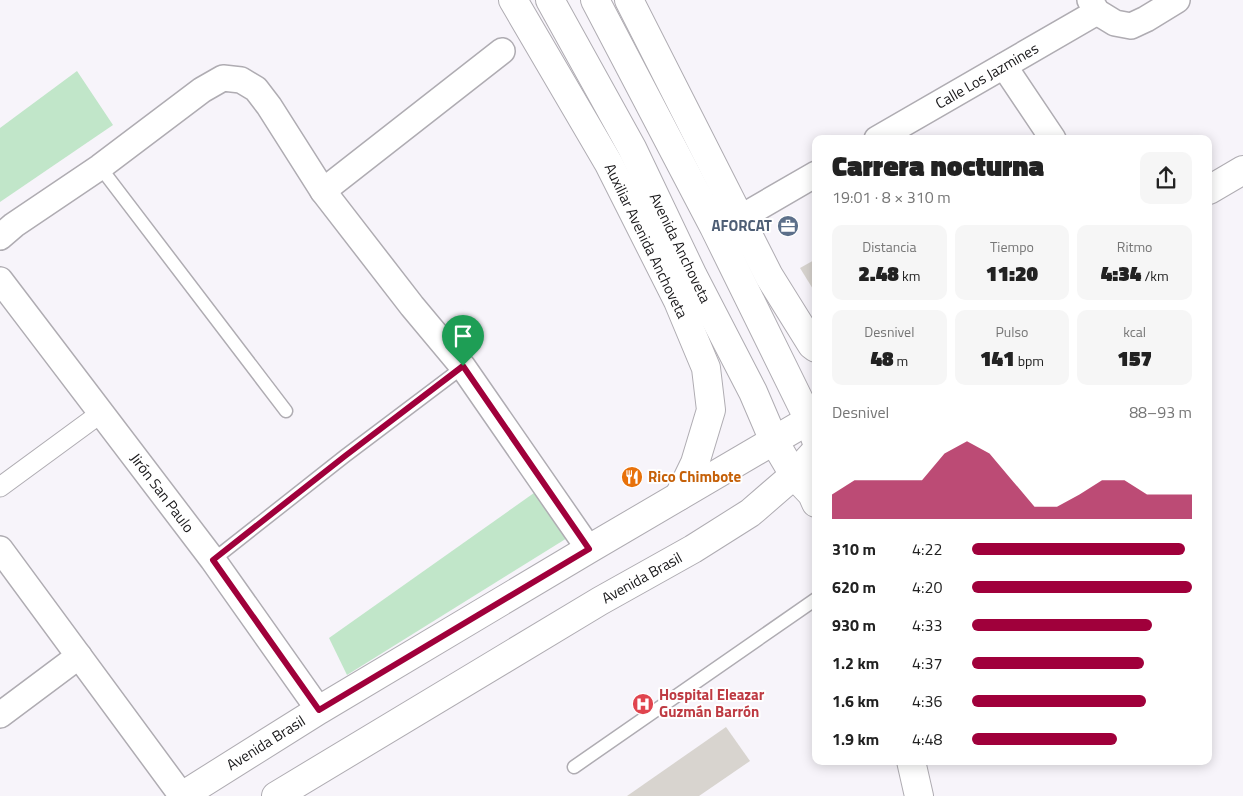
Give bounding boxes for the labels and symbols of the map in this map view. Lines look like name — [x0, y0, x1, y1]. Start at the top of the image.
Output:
street label: Calle Los Jazmines — [931, 37, 1043, 115]
street label: Auxiliar Avenida Anchoveta — [601, 161, 691, 321]
street label: Avenida Anchoveta — [646, 190, 714, 306]
place label: AFORCAT — [711, 214, 772, 237]
office icon: AFORCAT — [776, 214, 800, 238]
pin — [442, 315, 484, 366]
street label: Jirón San Paulo — [125, 448, 200, 537]
restaurant icon: Rico Chimbote — [620, 465, 644, 489]
place label: Rico Chimbote — [648, 465, 742, 488]
street label: Avenida Brasil — [597, 546, 686, 609]
place label: Hospital Eleazar Guzmán Barrón — [659, 683, 765, 723]
hospital icon: Hospital Eleazar Guzmán Barrón — [631, 692, 655, 716]
street label: Avenida Brasil — [222, 709, 310, 776]

